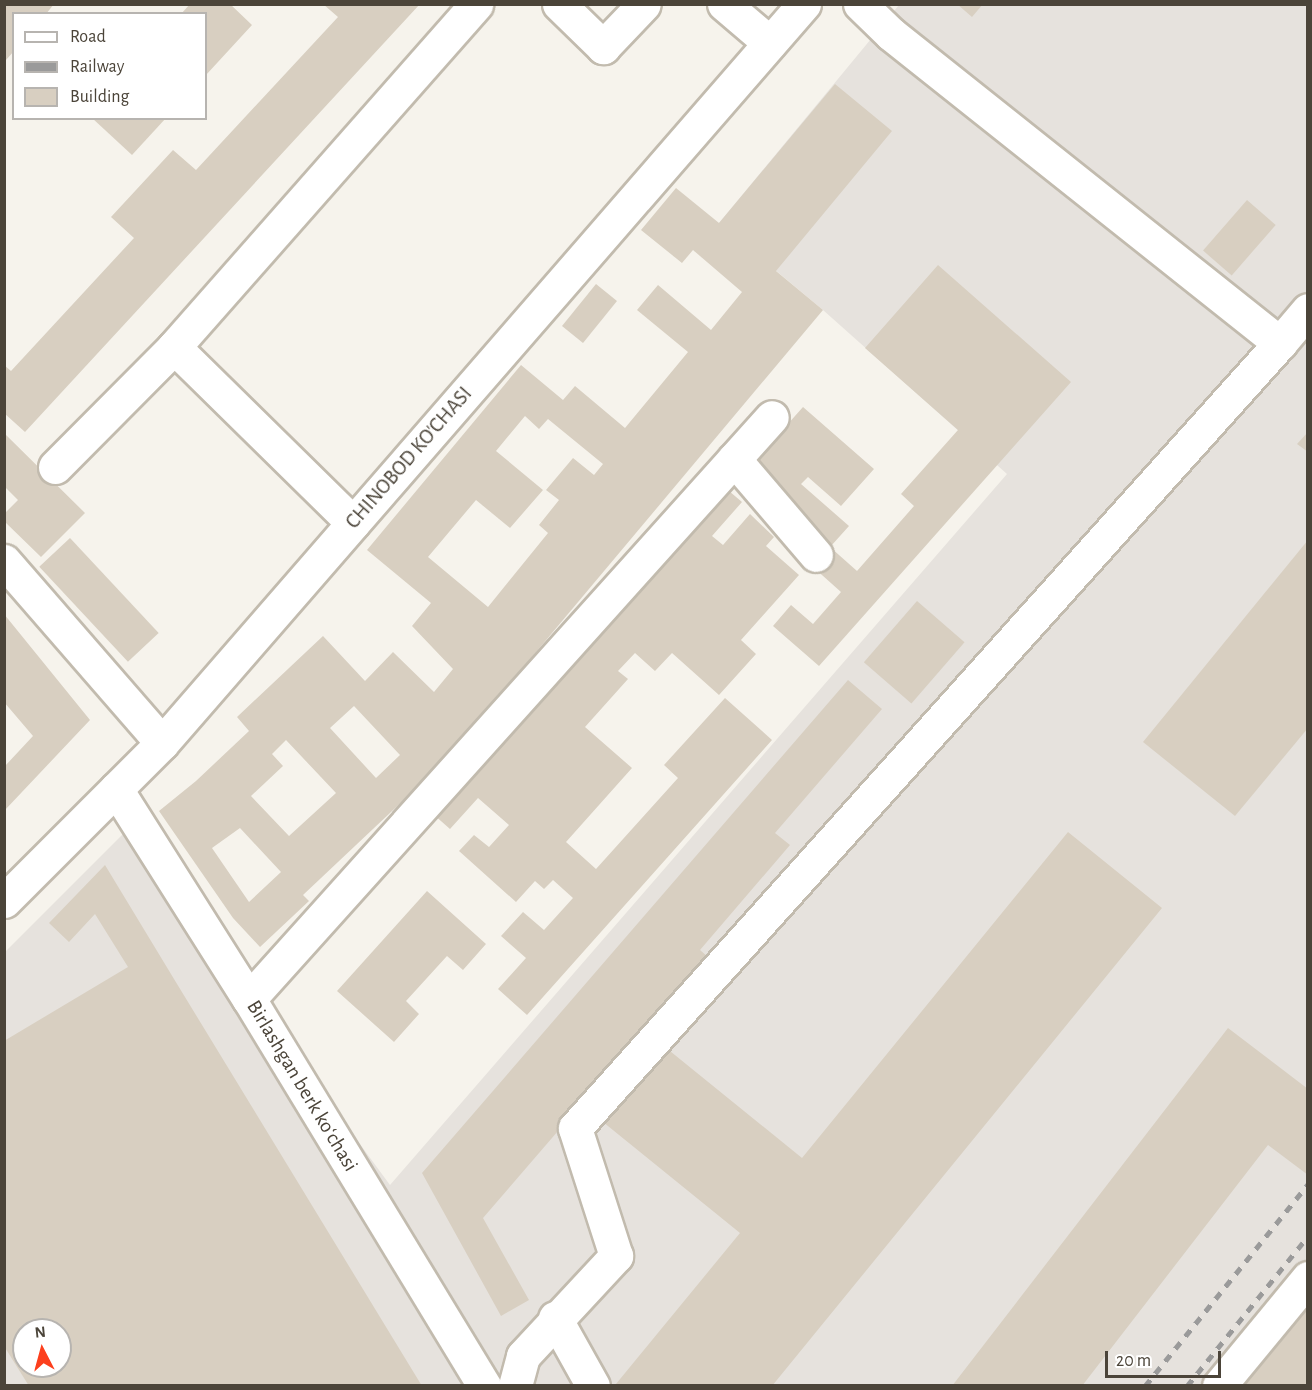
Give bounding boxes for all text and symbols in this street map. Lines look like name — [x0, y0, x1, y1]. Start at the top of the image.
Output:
legend — [12, 12, 207, 120]
text: Road — [70, 28, 106, 46]
text: Railway — [70, 58, 124, 76]
text: Building — [70, 88, 129, 106]
street label: CHINOBOD KO'CHASI — [340, 382, 478, 534]
street label: Birlashgan berk koʻchasi — [241, 996, 363, 1176]
north arrow — [12, 1318, 72, 1378]
text: N — [34, 1324, 47, 1341]
scale bar — [1108, 1339, 1224, 1377]
text: 20 m — [1116, 1352, 1151, 1370]

